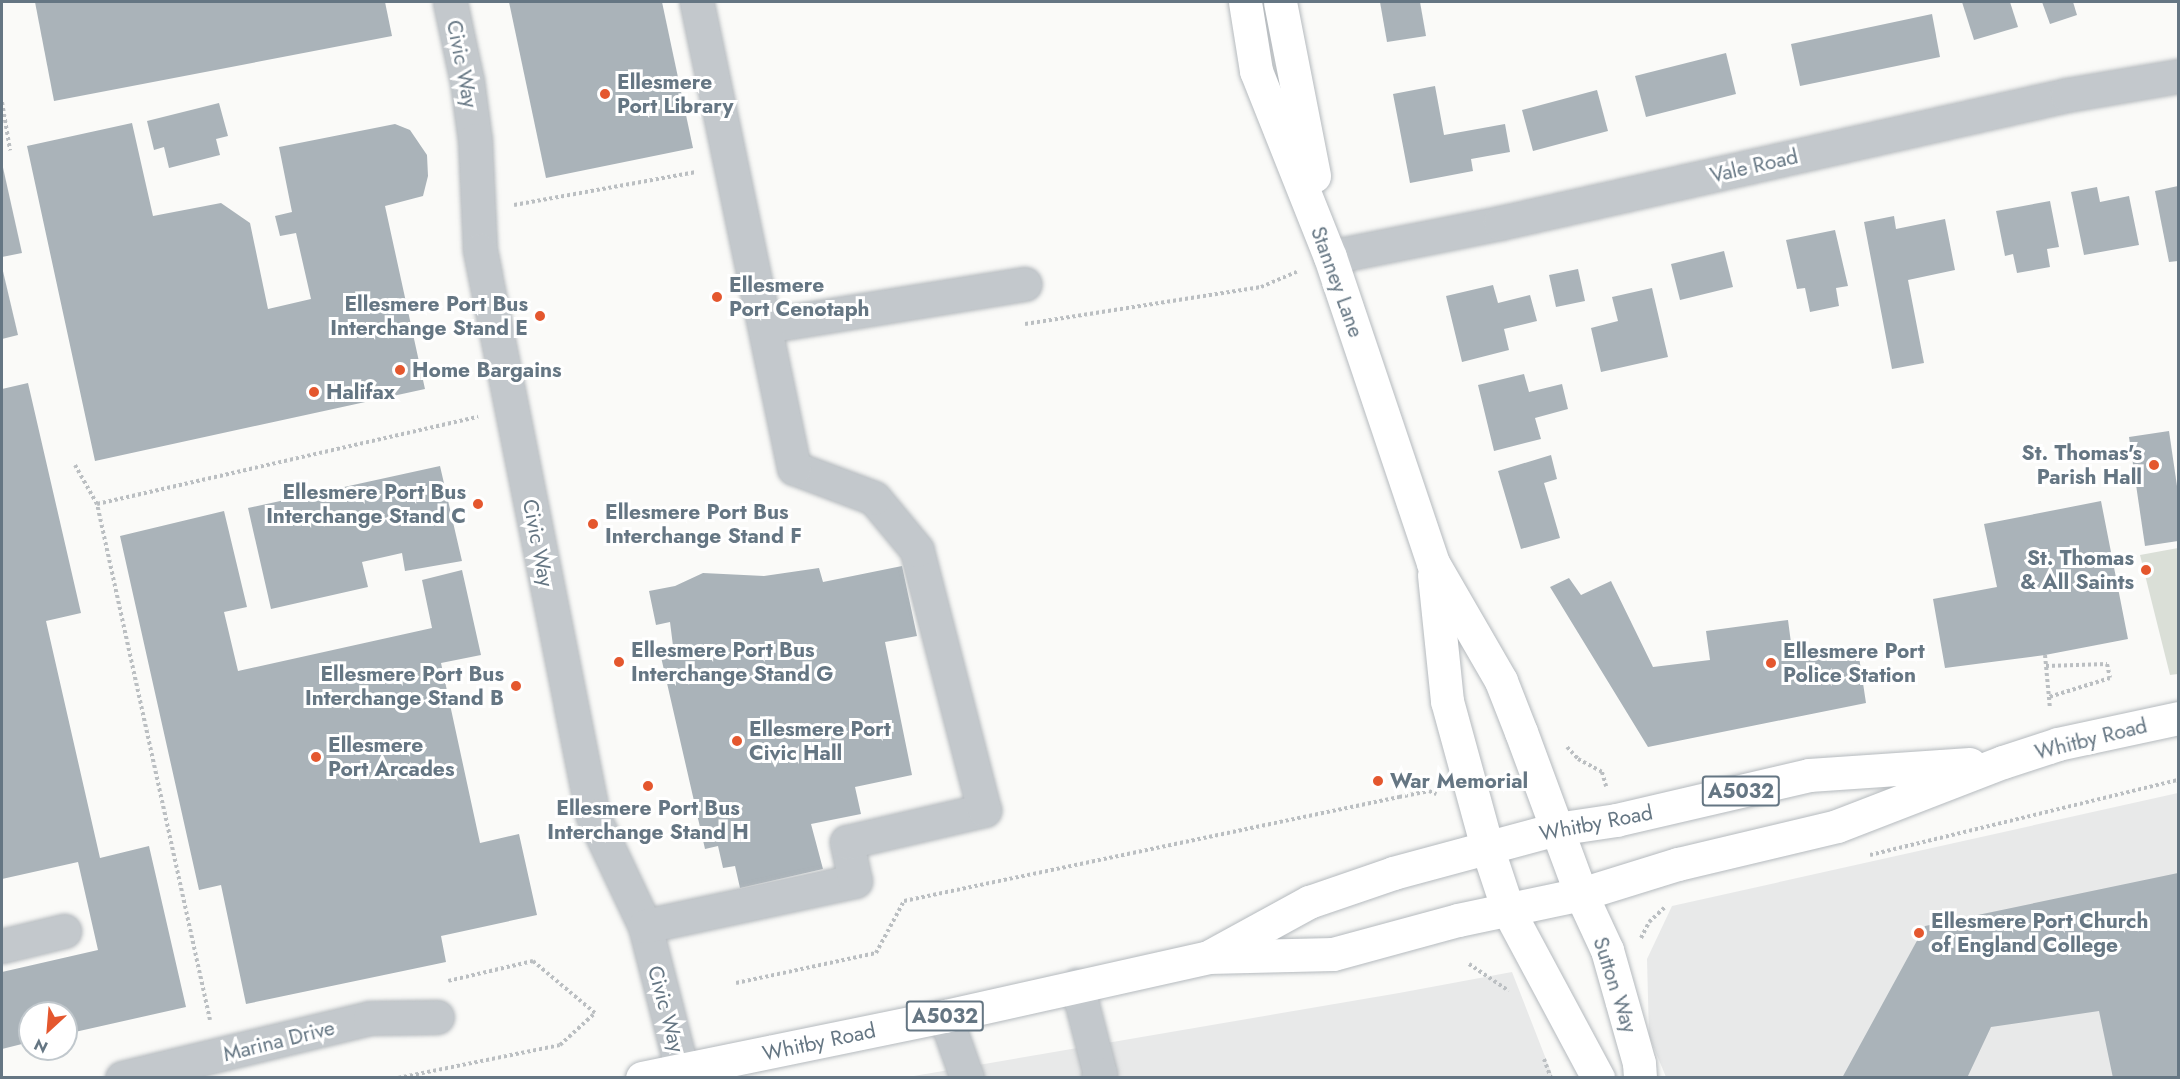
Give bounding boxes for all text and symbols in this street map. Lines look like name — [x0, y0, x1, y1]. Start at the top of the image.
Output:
street label: Civic Way — [441, 18, 483, 110]
place label: Ellesmere Port Library — [617, 69, 733, 119]
marker: Ellesmere Port Library — [598, 87, 612, 101]
street label: Vale Road — [1708, 144, 1800, 188]
street label: Stanney Lane — [1305, 223, 1369, 341]
place label: Ellesmere Port Cenotaph — [729, 272, 870, 322]
marker: Ellesmere Port Cenotaph — [710, 290, 724, 304]
place label: Ellesmere Port Bus Interchange Stand E — [330, 291, 528, 341]
marker: Ellesmere Port Bus Interchange Stand E — [533, 309, 547, 323]
place label: Home Bargains — [412, 357, 562, 383]
marker: Home Bargains — [393, 363, 407, 377]
place label: Halifax — [326, 379, 395, 405]
marker: Halifax — [307, 385, 321, 399]
place label: St. Thomas's Parish Hall — [2022, 440, 2142, 490]
marker: St. Thomas's Parish Hall — [2147, 458, 2161, 472]
place label: Ellesmere Port Bus Interchange Stand C — [266, 479, 466, 529]
marker: Ellesmere Port Bus Interchange Stand C — [471, 497, 485, 511]
street label: Civic Way — [517, 497, 559, 589]
place label: Ellesmere Port Bus Interchange Stand F — [605, 499, 802, 549]
marker: Ellesmere Port Bus Interchange Stand F — [586, 517, 600, 531]
place label: St. Thomas & All Saints — [2020, 545, 2134, 595]
marker: St. Thomas & All Saints — [2139, 563, 2153, 577]
place label: Ellesmere Port Bus Interchange Stand G — [631, 637, 833, 687]
place label: Ellesmere Port Police Station — [1783, 638, 1925, 688]
marker: Ellesmere Port Bus Interchange Stand G — [612, 655, 626, 669]
marker: Ellesmere Port Police Station — [1764, 656, 1778, 670]
place label: Ellesmere Port Bus Interchange Stand B — [305, 661, 504, 711]
marker: Ellesmere Port Bus Interchange Stand B — [509, 679, 523, 693]
street label: Whitby Road — [2032, 713, 2150, 765]
place label: Ellesmere Port Civic Hall — [749, 716, 891, 766]
place label: Ellesmere Port Arcades — [328, 732, 454, 782]
marker: Ellesmere Port Civic Hall — [730, 734, 744, 748]
marker: Ellesmere Port Arcades — [309, 750, 323, 764]
place label: War Memorial — [1390, 768, 1528, 794]
marker: War Memorial — [1371, 774, 1385, 788]
road number: A5032 — [1700, 774, 1782, 808]
marker: Ellesmere Port Bus Interchange Stand H — [641, 779, 655, 793]
place label: Ellesmere Port Bus Interchange Stand H — [547, 795, 749, 845]
street label: Whitby Road — [1537, 800, 1655, 846]
place label: Ellesmere Port Church of England College — [1931, 908, 2148, 958]
marker: Ellesmere Port Church of England College — [1912, 926, 1926, 940]
street label: Sutton Way — [1588, 934, 1642, 1036]
street label: Civic Way — [642, 963, 690, 1055]
road number: A5032 — [904, 999, 986, 1033]
north arrow — [18, 1001, 78, 1061]
street label: Marina Drive — [221, 1015, 337, 1067]
street label: Whitby Road — [760, 1018, 878, 1066]
text: N — [30, 1033, 52, 1059]

